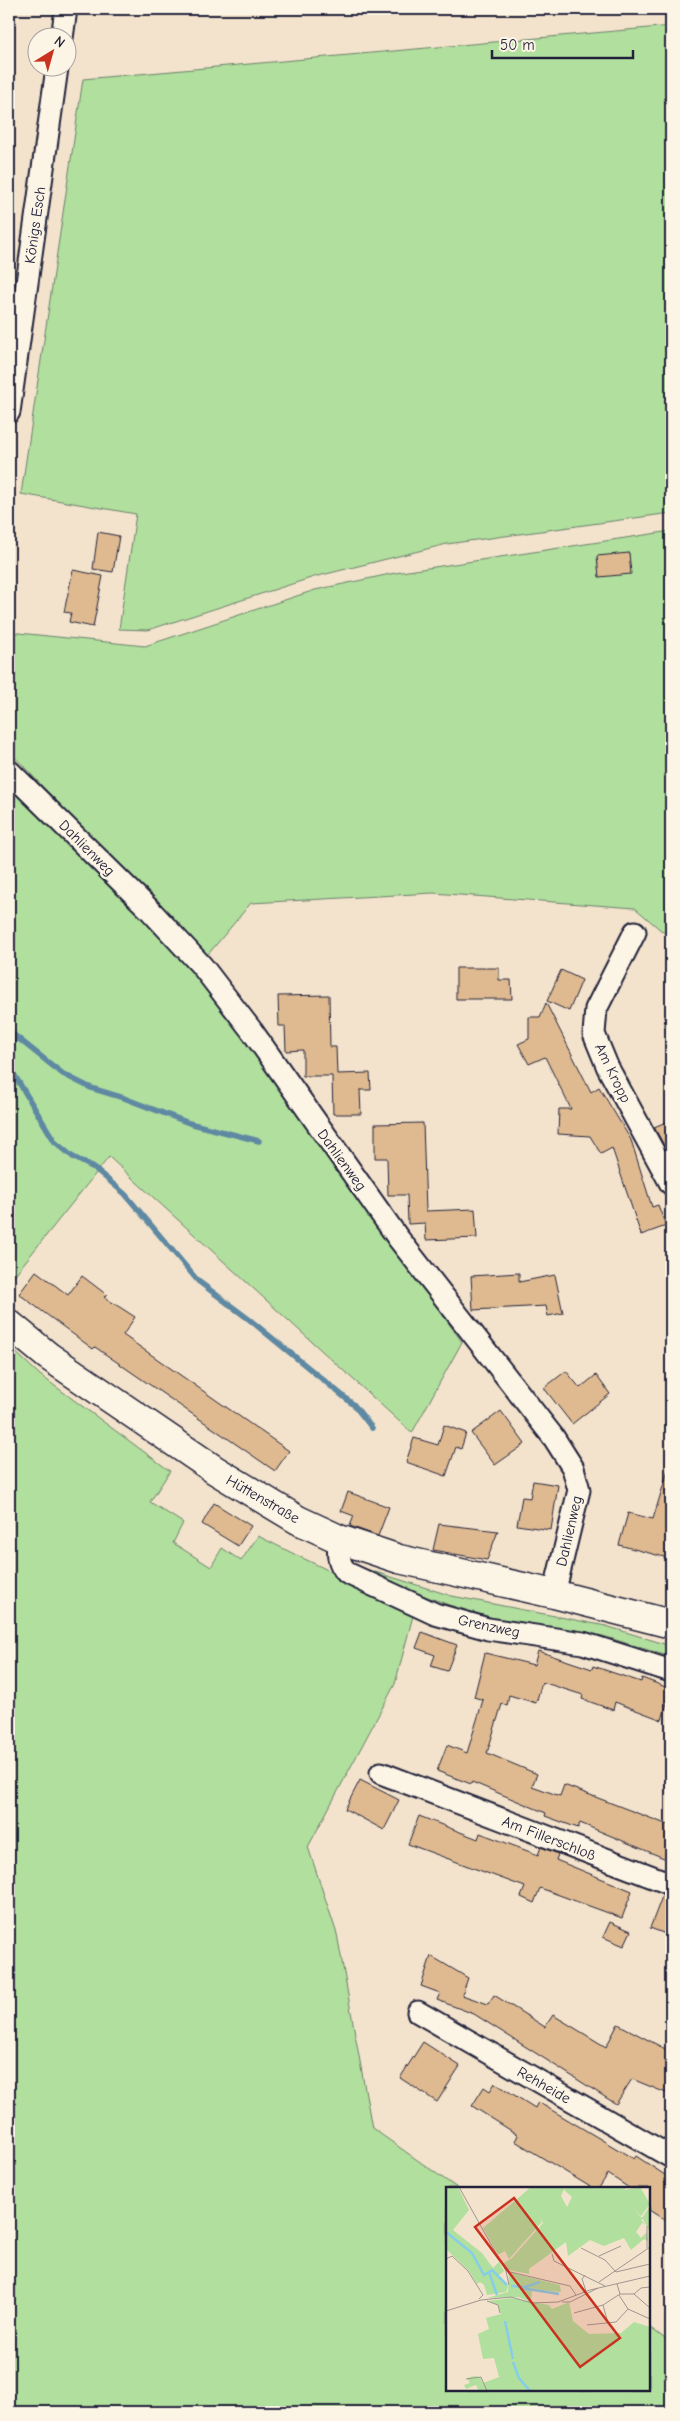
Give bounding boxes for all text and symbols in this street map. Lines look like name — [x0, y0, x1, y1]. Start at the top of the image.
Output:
north arrow — [28, 28, 78, 78]
scale bar — [492, 28, 634, 60]
text: N — [51, 32, 68, 52]
text: 50 m — [500, 36, 535, 54]
street label: Königs Esch — [21, 185, 49, 265]
street label: Dahlienweg — [55, 816, 119, 880]
street label: Am Kropp — [591, 1040, 635, 1106]
street label: Dahlienweg — [314, 1126, 370, 1194]
street label: Hüttenstraße — [223, 1471, 303, 1527]
street label: Dahlienweg — [552, 1494, 586, 1568]
street label: Grenzweg — [456, 1611, 522, 1641]
street label: Am Fillerschloß — [500, 1812, 598, 1864]
street label: Rehheide — [514, 2063, 574, 2108]
inset map — [446, 2187, 650, 2391]

